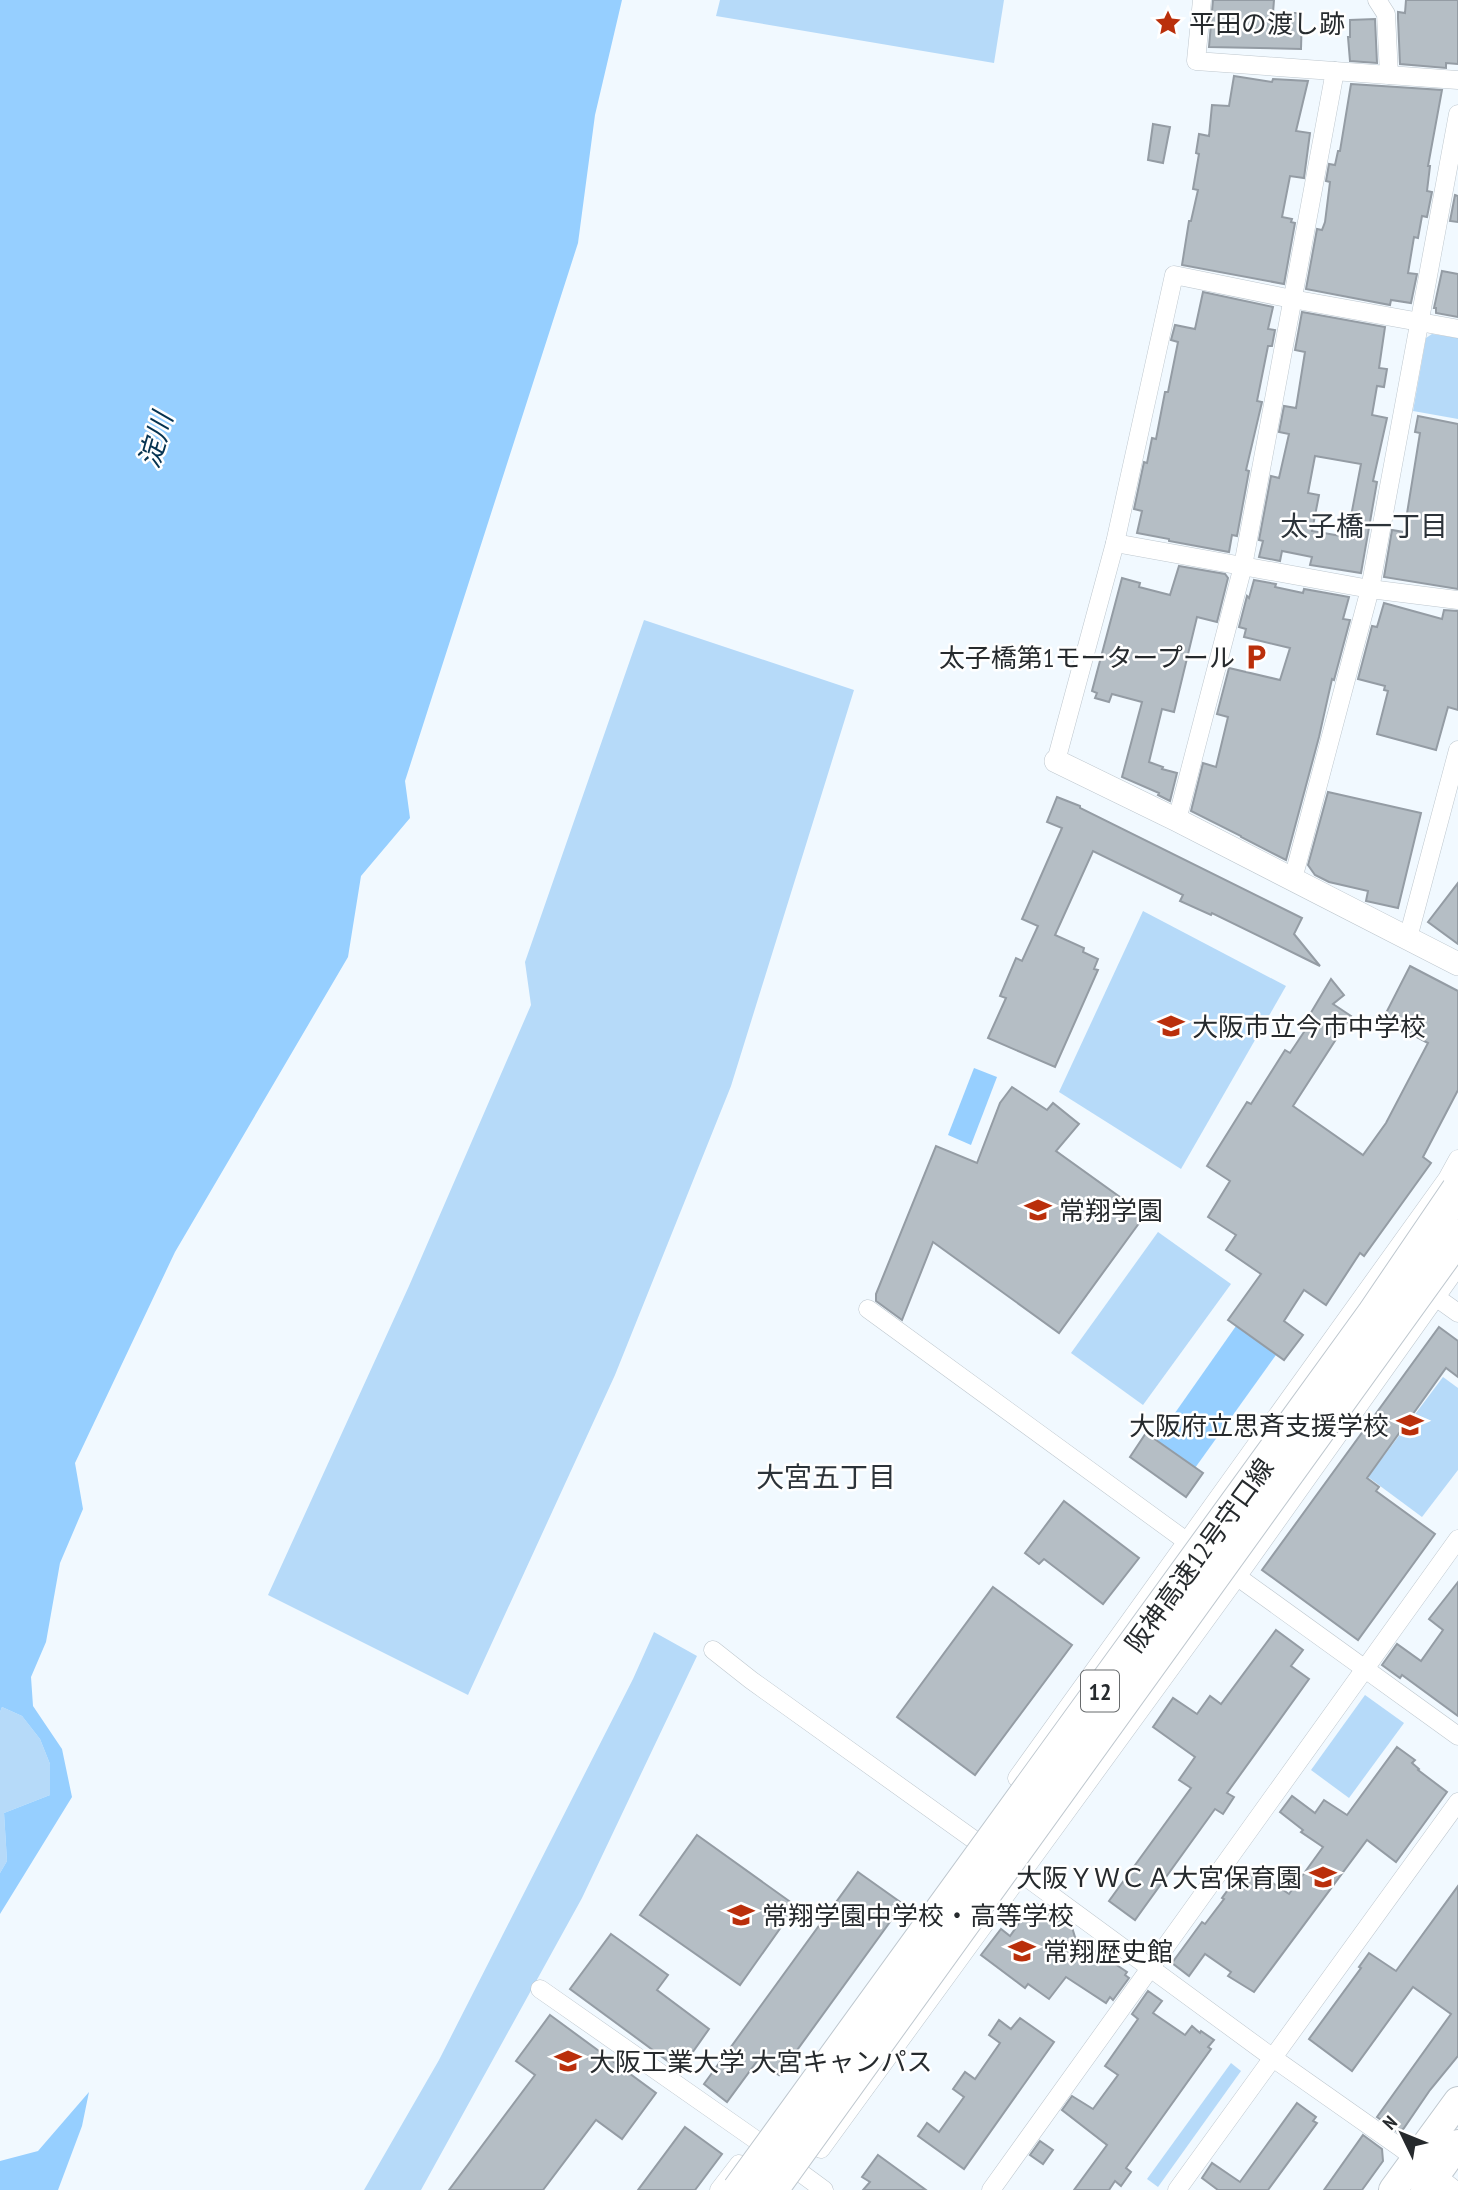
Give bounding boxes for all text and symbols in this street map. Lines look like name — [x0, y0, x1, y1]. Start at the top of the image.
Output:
place label: 平田の渡し跡 — [1189, 7, 1345, 40]
place icon: 平田の渡し跡 — [1153, 8, 1183, 38]
water label: 淀川 — [129, 405, 181, 472]
district label: 太子橋一丁目 — [1280, 507, 1448, 544]
place label: 太子橋第1モータープール — [939, 641, 1235, 674]
parking icon: 太子橋第1モータープール — [1241, 642, 1271, 672]
place label: 大阪市立今市中学校 — [1192, 1010, 1426, 1043]
school or university icon: 大阪市立今市中学校 — [1156, 1011, 1186, 1041]
place label: 常翔学園 — [1059, 1194, 1163, 1227]
school or university icon: 常翔学園 — [1023, 1195, 1053, 1225]
place label: 大阪府立思斉支援学校 — [1129, 1409, 1389, 1442]
school or university icon: 大阪府立思斉支援学校 — [1395, 1410, 1425, 1440]
street label: 阪神高速12号守口線 — [1118, 1452, 1280, 1658]
district label: 大宮五丁目 — [756, 1458, 896, 1495]
road number: 12 — [1081, 1671, 1119, 1712]
place label: 大阪ＹＷＣＡ大宮保育園 — [1016, 1861, 1302, 1894]
school or university icon: 大阪ＹＷＣＡ大宮保育園 — [1308, 1862, 1338, 1892]
place label: 常翔学園中学校・高等学校 — [762, 1899, 1074, 1932]
school or university icon: 常翔学園中学校・高等学校 — [726, 1900, 756, 1930]
place label: 常翔歴史館 — [1043, 1935, 1173, 1968]
school or university icon: 常翔歴史館 — [1007, 1936, 1037, 1966]
place label: 大阪工業大学 大宮キャンパス — [589, 2045, 933, 2078]
school or university icon: 大阪工業大学 大宮キャンパス — [553, 2046, 583, 2076]
north arrow — [1367, 2099, 1437, 2169]
text: N — [1377, 2110, 1402, 2134]

